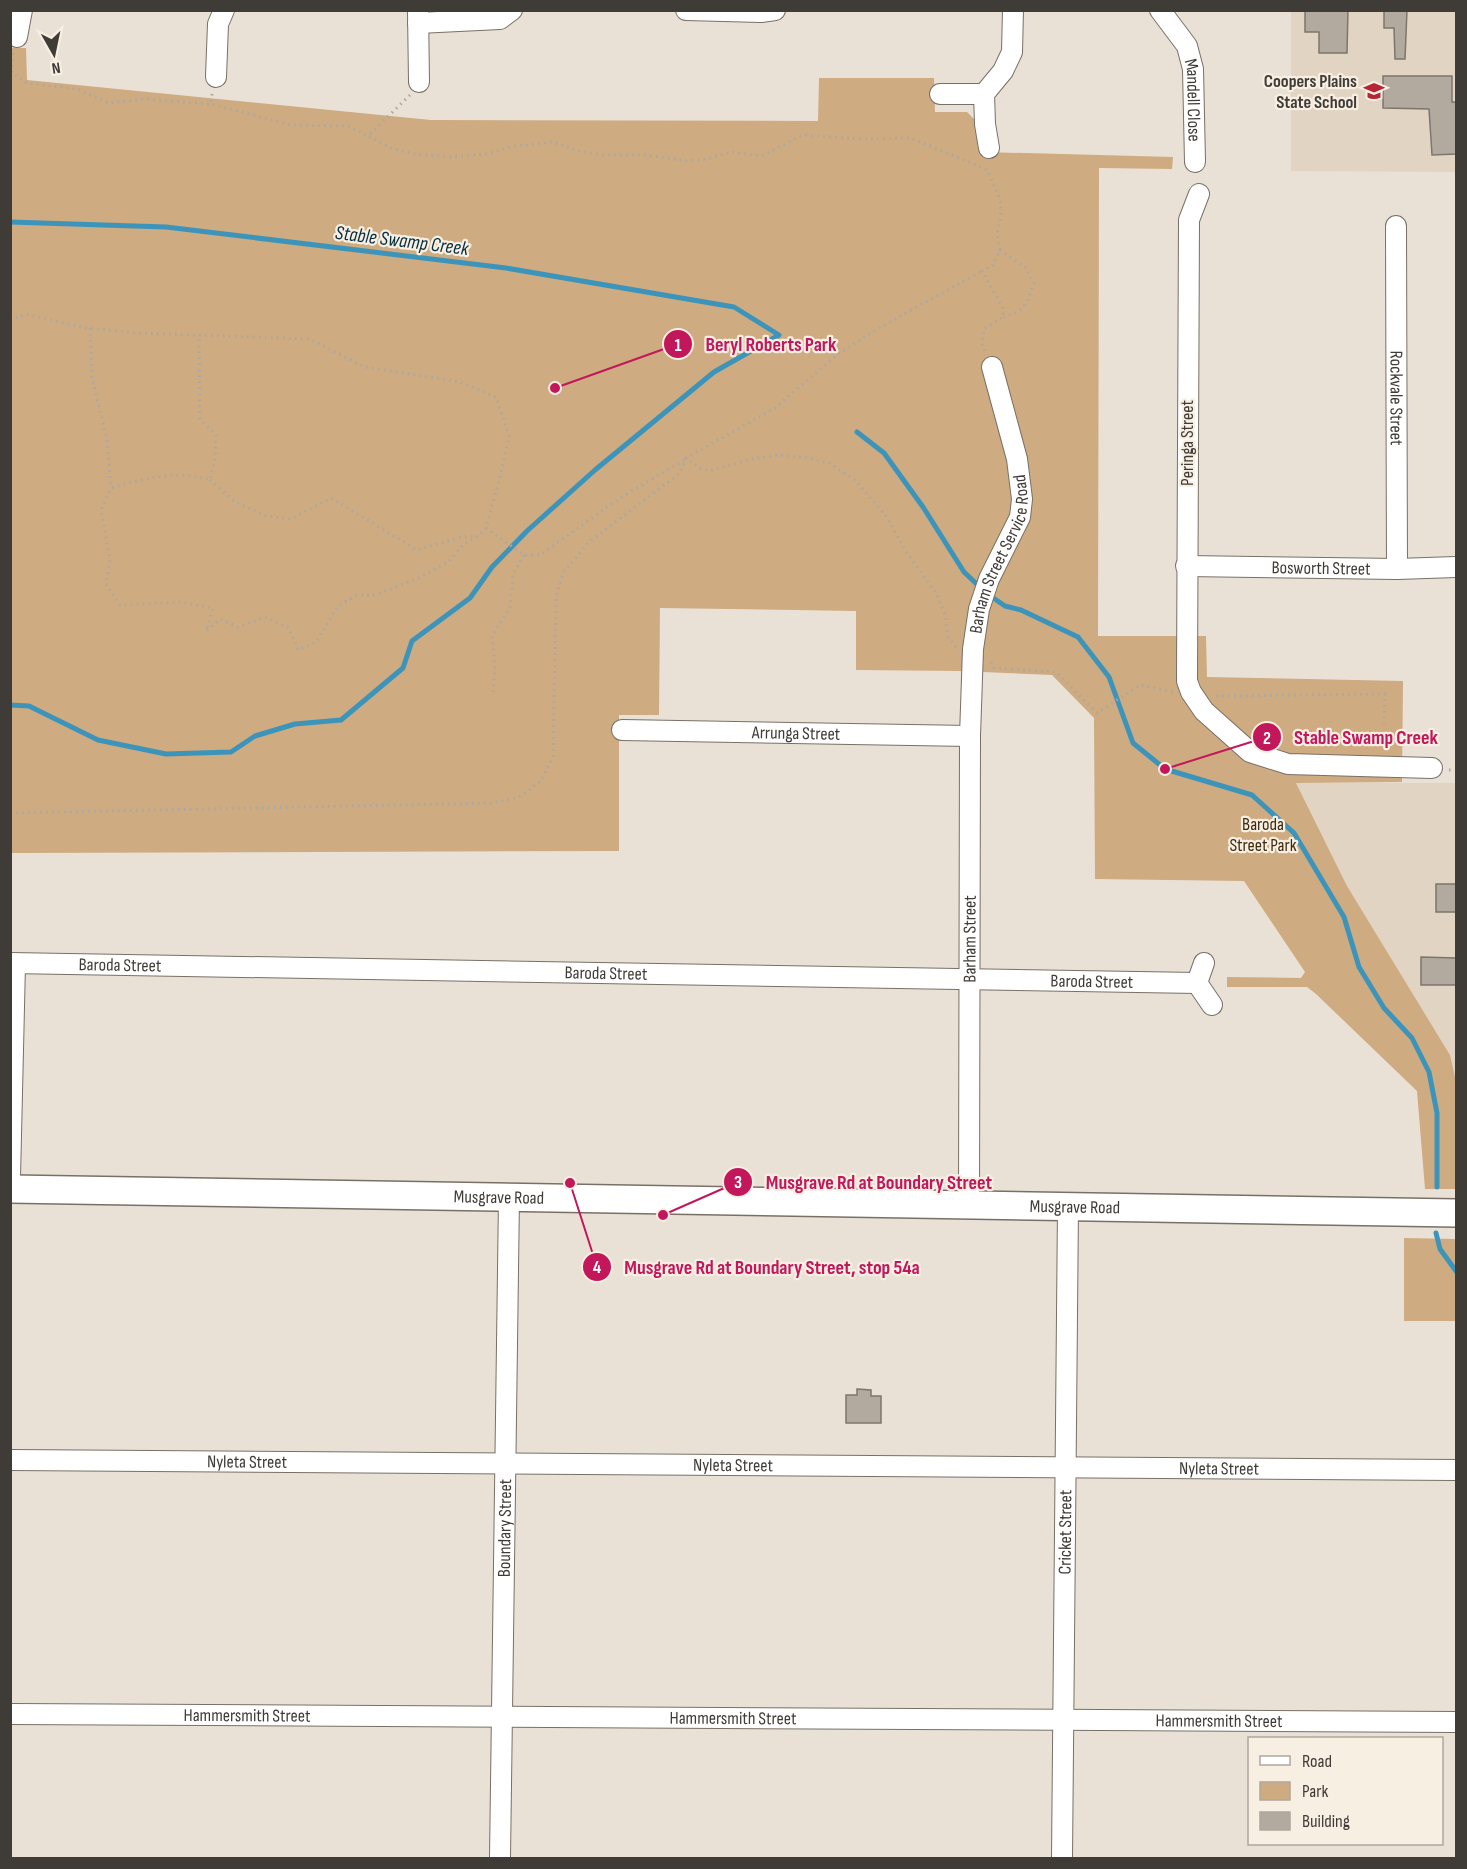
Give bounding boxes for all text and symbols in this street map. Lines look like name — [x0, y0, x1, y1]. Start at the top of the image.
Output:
north arrow — [24, 24, 84, 84]
text: N — [50, 57, 62, 77]
street label: Mandell Close — [1180, 57, 1205, 142]
place label: Coopers Plains State School — [1264, 71, 1357, 113]
school or university icon: Coopers Plains State School — [1362, 79, 1386, 103]
water label: Stable Swamp Creek — [334, 221, 470, 261]
callout: Beryl Roberts Park — [663, 325, 848, 363]
text: Beryl Roberts Park — [706, 333, 837, 357]
text: 1 — [674, 335, 682, 356]
street label: Rockvale Street — [1385, 351, 1407, 446]
street label: Peringa Street — [1177, 400, 1198, 486]
street label: Barham Street Service Road — [965, 473, 1033, 635]
street label: Bosworth Street — [1271, 557, 1371, 580]
callout: Stable Swamp Creek — [1252, 718, 1450, 756]
street label: Arrunga Street — [751, 722, 841, 745]
text: Stable Swamp Creek — [1294, 726, 1439, 750]
text: 2 — [1263, 728, 1271, 749]
park label: Baroda Street Park — [1229, 814, 1297, 856]
street label: Barham Street — [959, 895, 981, 983]
street label: Baroda Street — [78, 954, 162, 977]
street label: Baroda Street — [564, 962, 648, 985]
street label: Baroda Street — [1050, 971, 1134, 993]
callout: Musgrave Rd at Boundary Street — [723, 1163, 1004, 1201]
text: Musgrave Rd at Boundary Street — [766, 1171, 993, 1195]
text: 3 — [734, 1172, 742, 1193]
street label: Musgrave Road — [454, 1186, 544, 1209]
street label: Musgrave Road — [1029, 1196, 1120, 1218]
callout: Musgrave Rd at Boundary Street, stop 54a — [582, 1248, 932, 1286]
text: Musgrave Rd at Boundary Street, stop 54a — [624, 1256, 920, 1280]
text: 4 — [593, 1257, 602, 1278]
street label: Nyleta Street — [207, 1451, 288, 1473]
street label: Nyleta Street — [693, 1455, 774, 1476]
street label: Nyleta Street — [1179, 1458, 1260, 1480]
street label: Boundary Street — [494, 1478, 516, 1577]
street label: Cricket Street — [1055, 1489, 1076, 1574]
street label: Hammersmith Street — [183, 1705, 311, 1727]
street label: Hammersmith Street — [669, 1708, 797, 1729]
street label: Hammersmith Street — [1155, 1710, 1283, 1732]
legend — [1248, 1737, 1443, 1845]
text: Road — [1302, 1751, 1332, 1772]
text: Park — [1302, 1781, 1328, 1802]
text: Building — [1302, 1811, 1350, 1832]

